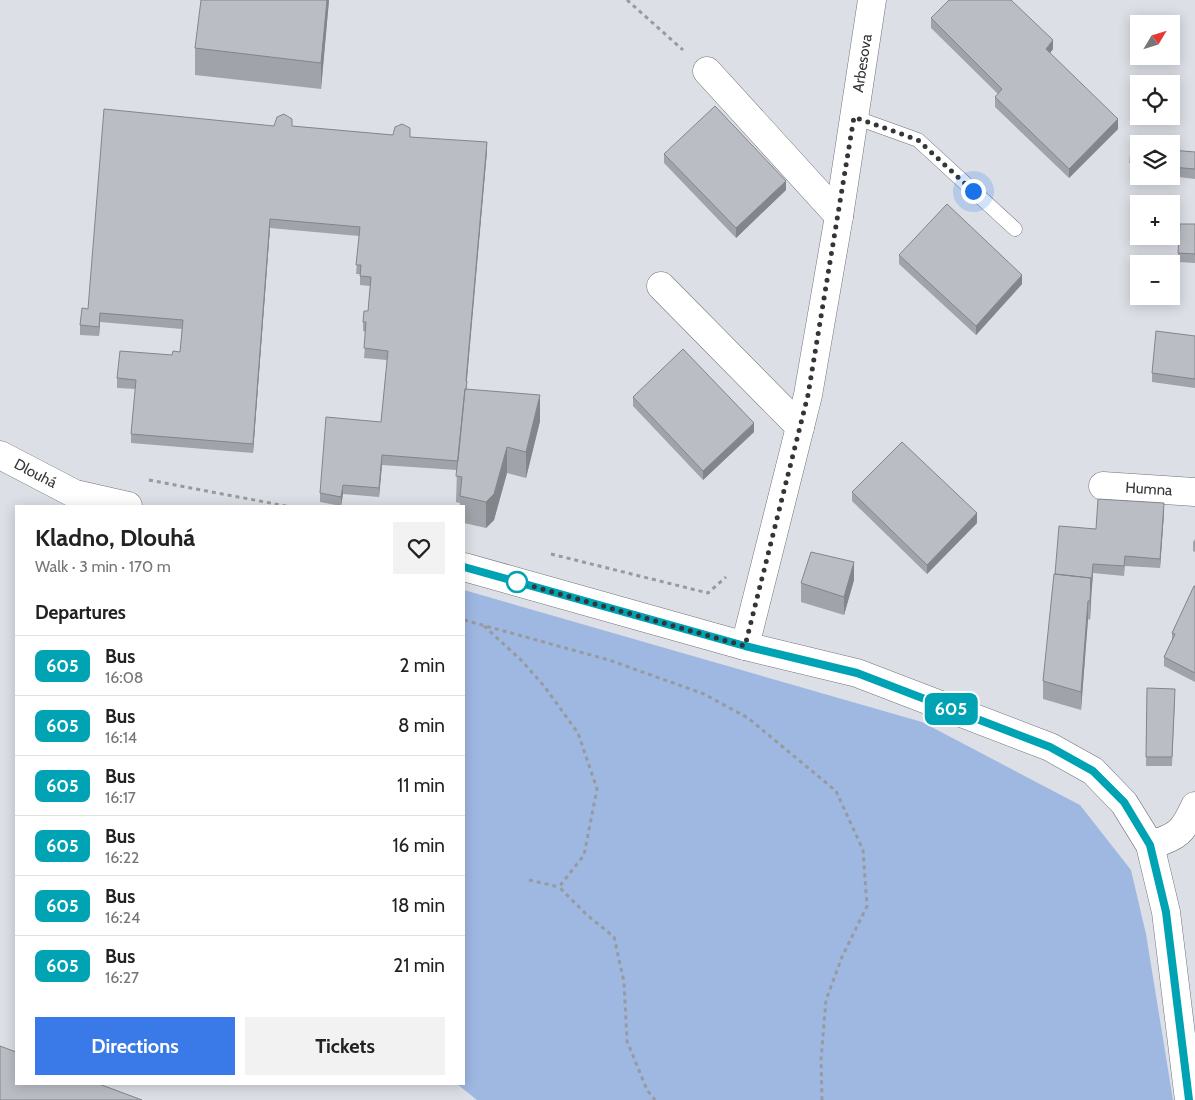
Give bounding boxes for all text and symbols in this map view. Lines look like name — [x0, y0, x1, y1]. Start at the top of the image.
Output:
north arrow — [1130, 15, 1180, 65]
map controls — [1130, 15, 1180, 305]
street label: Arbesova — [849, 32, 876, 94]
button: locate — [1130, 75, 1180, 125]
button: layers — [1130, 135, 1180, 185]
your location — [961, 179, 986, 204]
button: + — [1130, 195, 1180, 245]
button: − — [1130, 255, 1180, 305]
street label: Dlouhá — [11, 455, 61, 492]
street label: Humna — [1125, 478, 1174, 500]
button: heart — [393, 522, 445, 574]
text: Kladno, Dlouhá — [35, 523, 195, 552]
text: Walk · 3 min · 170 m — [35, 557, 171, 576]
unlabelled marker — [506, 571, 528, 593]
text: Departures — [35, 601, 126, 624]
text: Bus — [105, 645, 135, 668]
text: 2 min — [399, 654, 445, 677]
text: 605 — [46, 655, 79, 677]
text: 16:08 — [105, 668, 144, 687]
line badge: 605 — [922, 693, 980, 725]
text: 605 — [935, 698, 967, 720]
text: Bus — [105, 705, 135, 728]
text: 8 min — [398, 714, 445, 737]
text: 605 — [46, 715, 79, 737]
text: 16:14 — [105, 728, 137, 747]
text: Bus — [105, 765, 135, 788]
text: 11 min — [397, 774, 445, 797]
text: 605 — [46, 775, 79, 797]
text: 16:17 — [105, 788, 136, 807]
text: Bus — [105, 825, 135, 848]
text: 16 min — [392, 834, 445, 857]
text: 605 — [46, 835, 79, 857]
text: 16:22 — [105, 848, 139, 867]
text: Bus — [105, 885, 135, 908]
text: 18 min — [392, 894, 445, 917]
text: 605 — [46, 895, 79, 917]
text: 16:24 — [105, 908, 140, 927]
text: Bus — [105, 945, 135, 968]
text: 21 min — [393, 954, 445, 977]
text: 605 — [46, 955, 79, 977]
text: 16:27 — [105, 968, 139, 987]
button: Directions — [35, 1017, 235, 1075]
button: Tickets — [245, 1017, 445, 1075]

